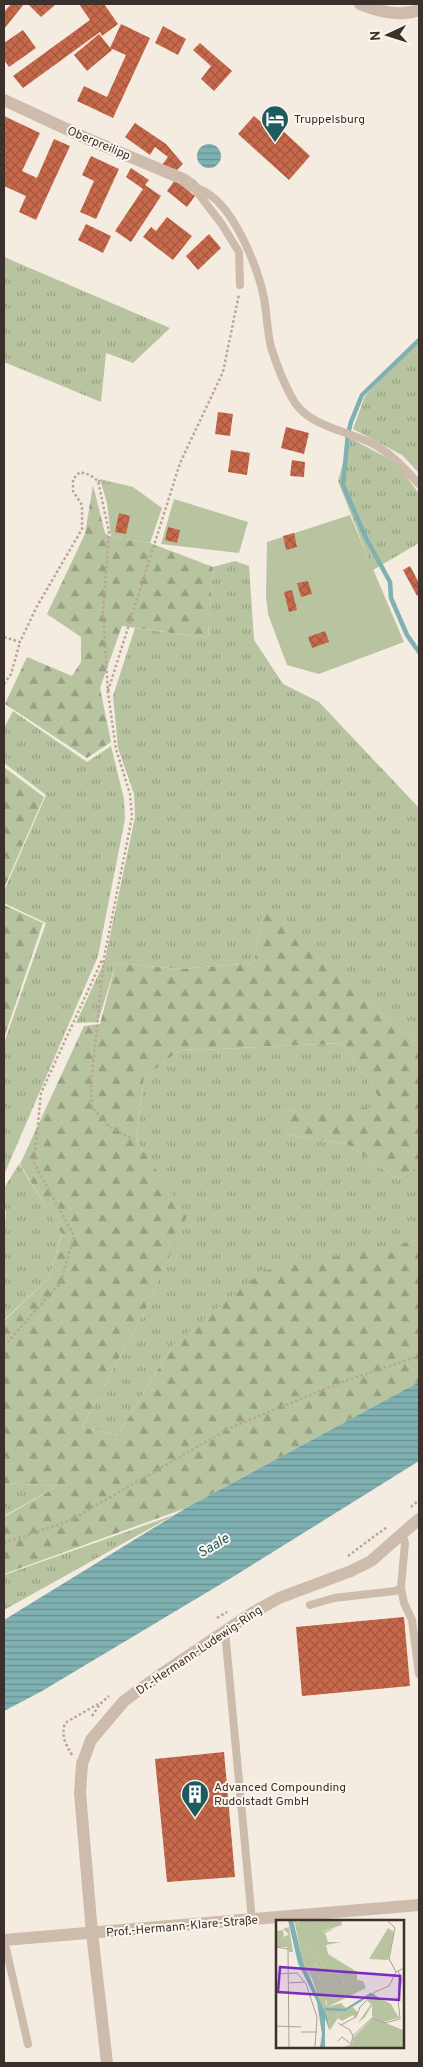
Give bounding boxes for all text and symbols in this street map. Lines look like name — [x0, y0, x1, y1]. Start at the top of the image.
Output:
north arrow — [363, 10, 413, 60]
text: N — [368, 30, 385, 41]
hotel icon: Truppelsburg — [260, 104, 290, 143]
place label: Truppelsburg — [294, 112, 365, 128]
street label: Oberpreilipp — [65, 123, 133, 164]
water label: Saale — [195, 1530, 233, 1562]
street label: Dr.-Hermann-Ludewig-Ring — [133, 1603, 266, 1699]
building icon: Advanced Compounding Rudolstadt GmbH — [180, 1779, 210, 1818]
place label: Advanced Compounding Rudolstadt GmbH — [214, 1780, 346, 1810]
street label: Prof.-Hermann-Klare-Straße — [106, 1912, 259, 1942]
inset map — [276, 1920, 403, 2047]

